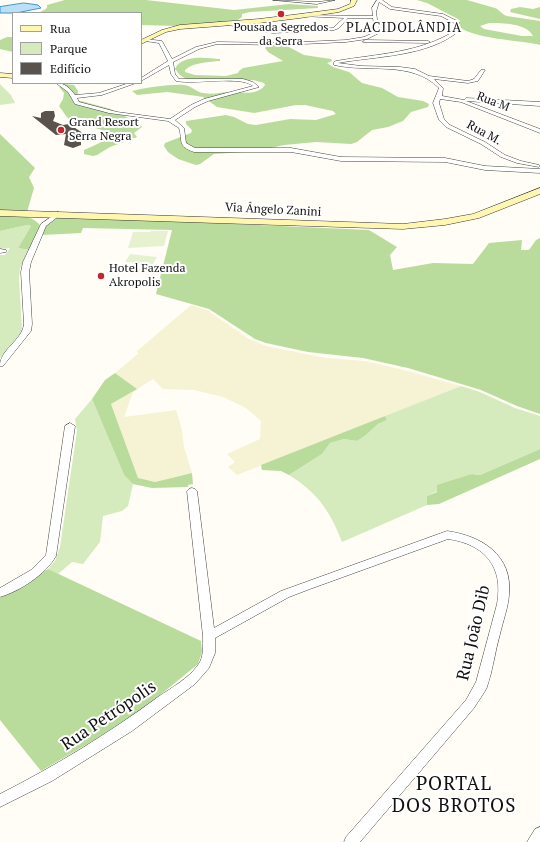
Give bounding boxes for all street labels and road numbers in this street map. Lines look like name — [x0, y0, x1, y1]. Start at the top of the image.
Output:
street label: Rua M — [475, 89, 511, 115]
street label: Rua M. — [464, 118, 504, 148]
street label: Via Ângelo Zanini — [224, 200, 322, 220]
street label: Rua João Dib — [453, 583, 495, 683]
street label: Rua Petrópolis — [58, 677, 160, 755]

